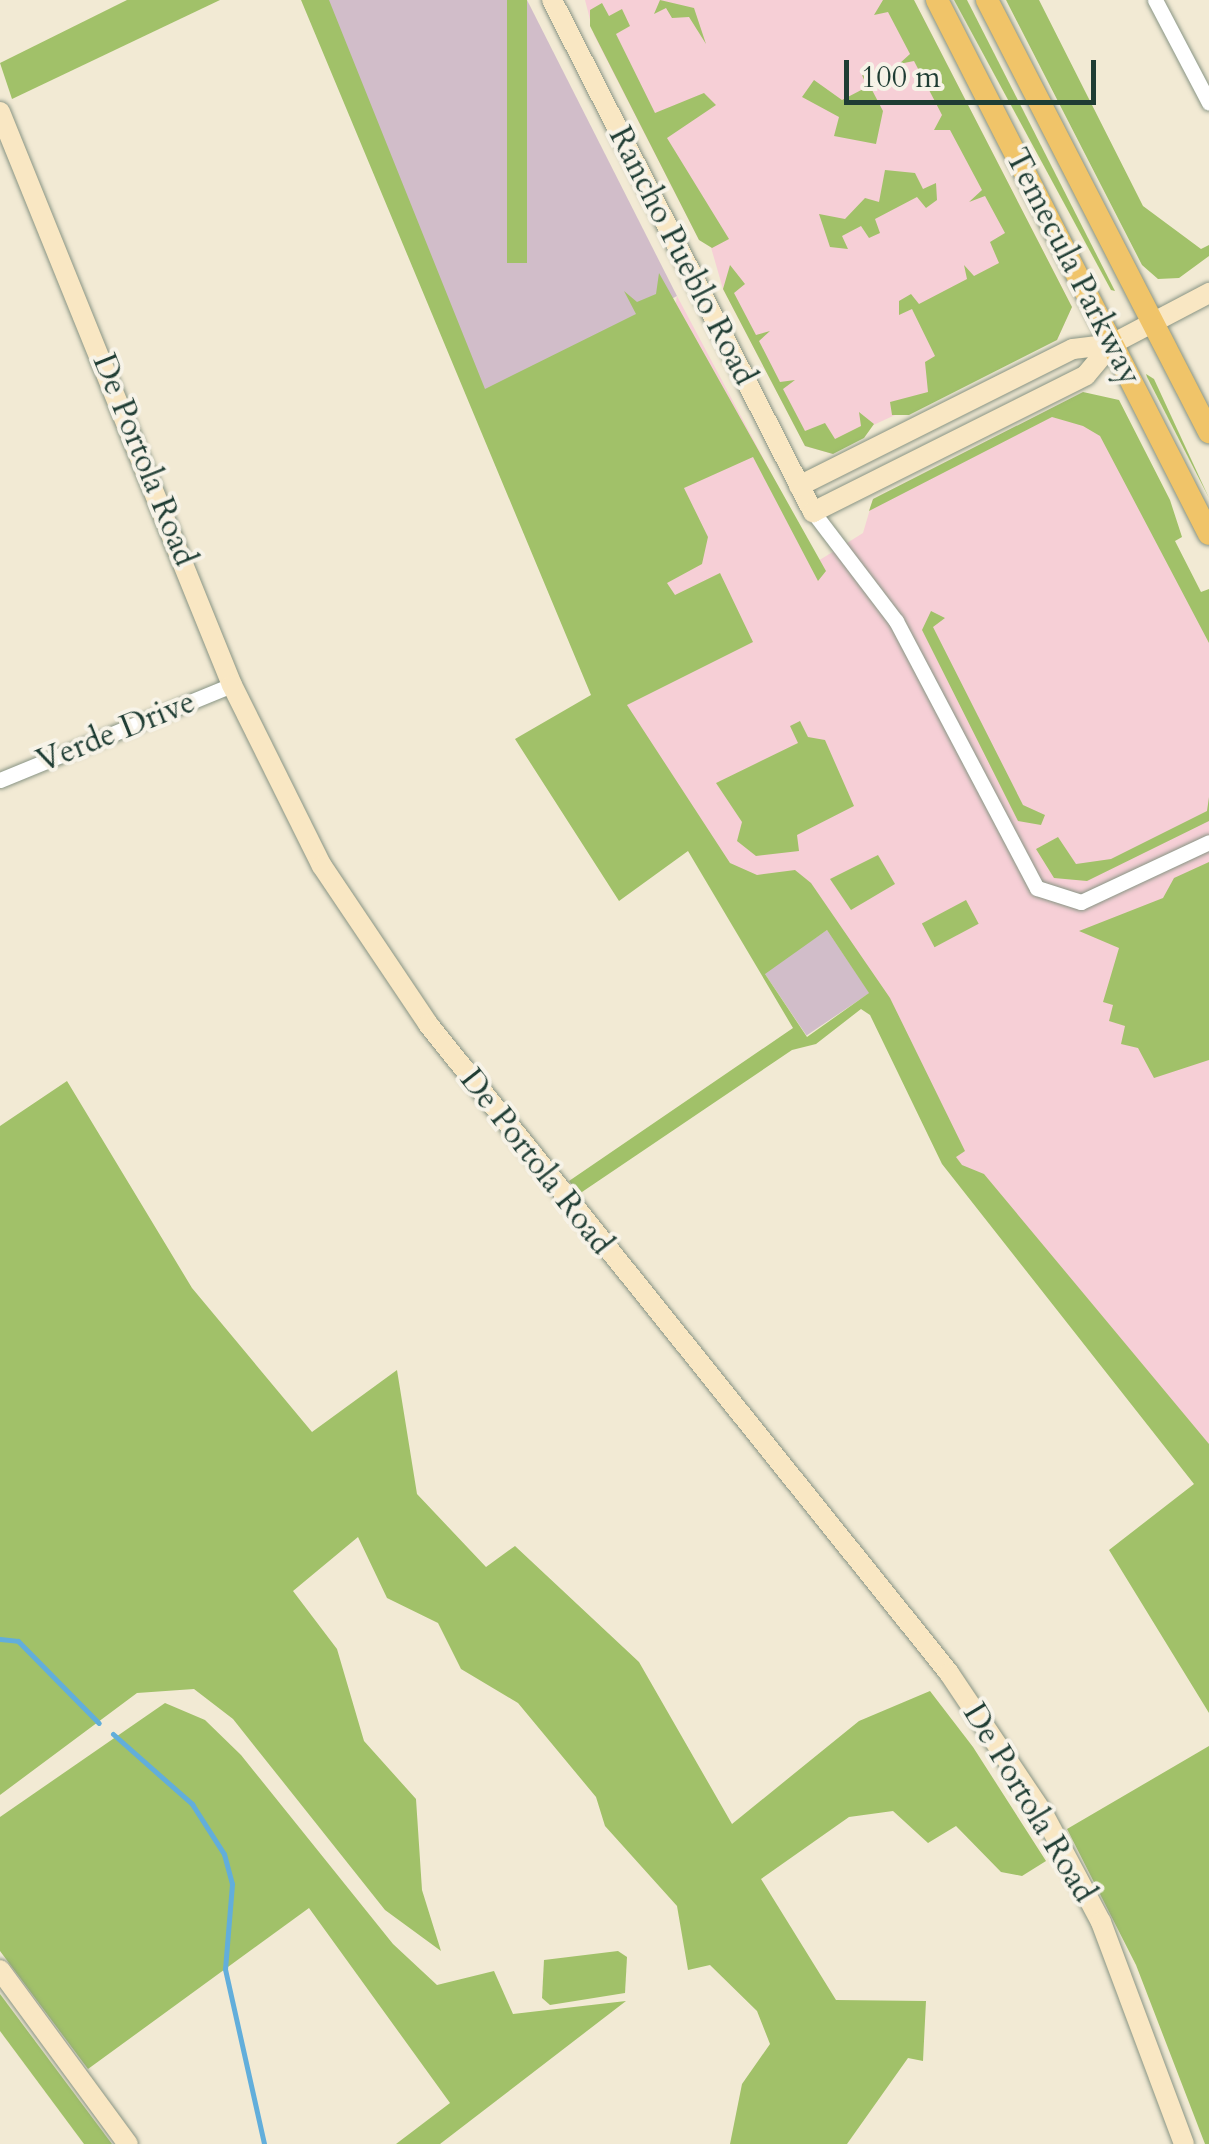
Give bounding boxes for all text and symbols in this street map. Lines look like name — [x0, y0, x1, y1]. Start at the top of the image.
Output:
scale bar — [849, 40, 1102, 102]
text: 100 m — [861, 57, 941, 98]
street label: Rancho Pueblo Road — [600, 120, 764, 392]
street label: Temecula Parkway — [997, 142, 1149, 392]
street label: De Portola Road — [84, 348, 204, 572]
street label: Verde Drive — [31, 683, 201, 781]
street label: De Portola Road — [452, 1061, 620, 1263]
street label: De Portola Road — [955, 1697, 1103, 1909]

